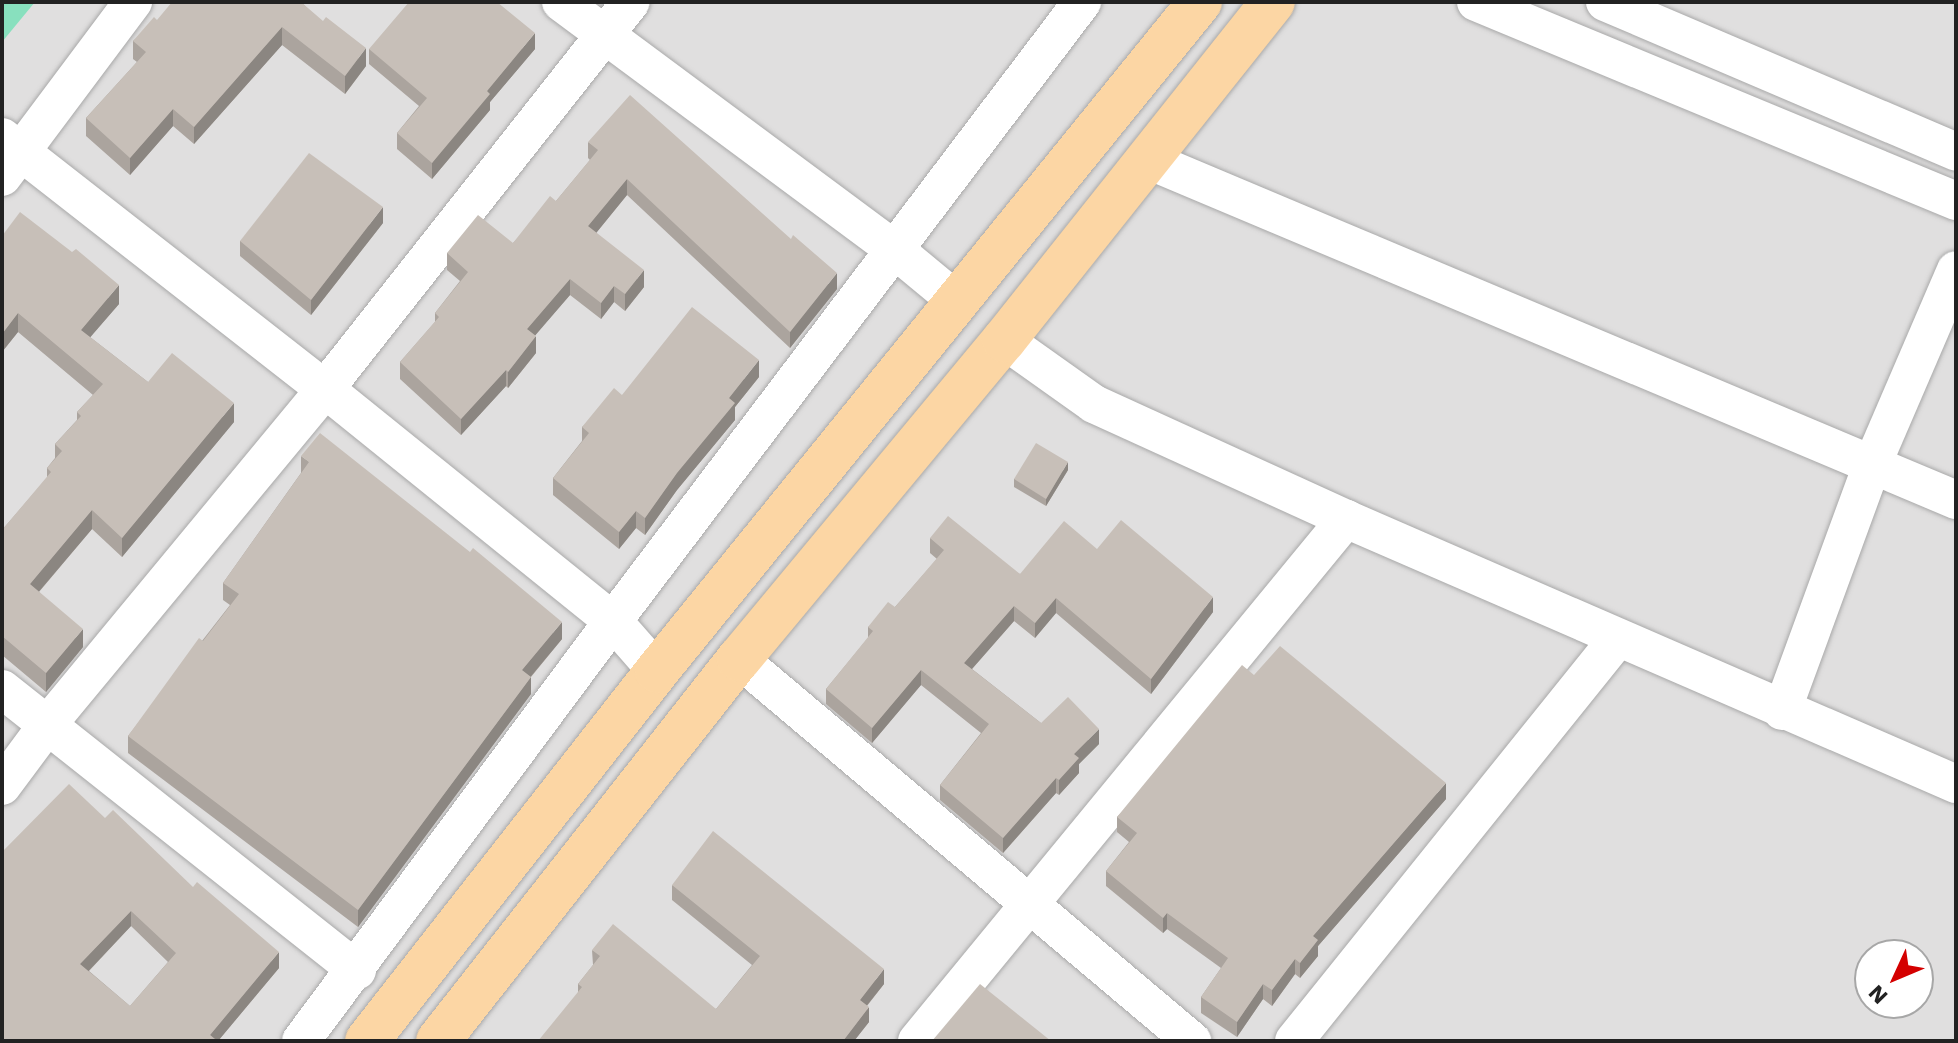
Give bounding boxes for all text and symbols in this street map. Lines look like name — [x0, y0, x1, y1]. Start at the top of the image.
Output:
north arrow — [1854, 939, 1934, 1019]
text: N — [1863, 980, 1892, 1009]

